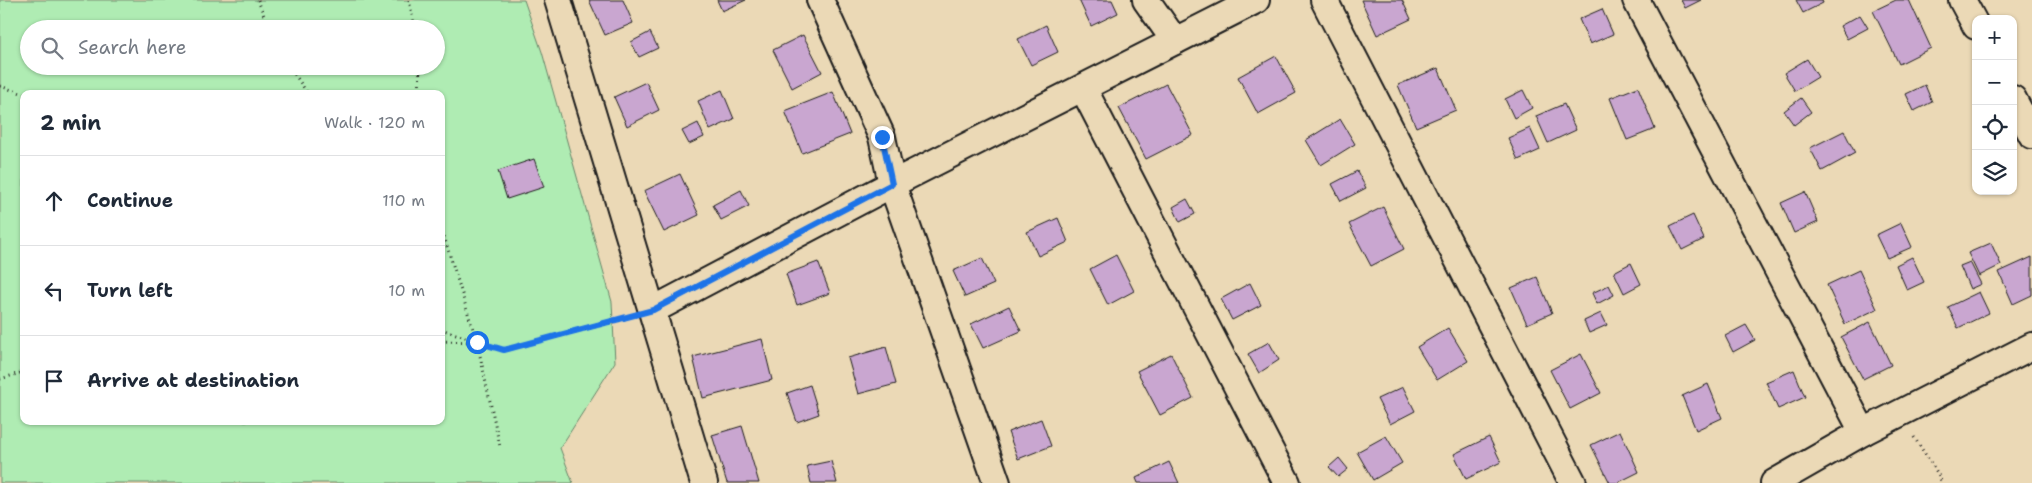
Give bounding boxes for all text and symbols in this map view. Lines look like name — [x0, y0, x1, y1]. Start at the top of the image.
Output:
map controls — [1972, 15, 2017, 195]
button: + — [1972, 15, 2017, 60]
search box — [20, 20, 445, 75]
icon: search — [38, 34, 66, 62]
text: Search here — [78, 35, 187, 60]
button: − — [1972, 60, 2017, 105]
button: locate — [1972, 105, 2017, 150]
text: 2 min — [40, 109, 101, 137]
text: Walk · 120 m — [324, 112, 425, 133]
route end — [871, 126, 894, 149]
button: layers — [1972, 150, 2017, 195]
icon: ahead — [40, 187, 68, 215]
text: Continue — [87, 188, 173, 213]
text: 110 m — [382, 190, 425, 211]
icon: left — [40, 277, 68, 305]
text: Turn left — [87, 278, 173, 303]
text: 10 m — [388, 280, 425, 301]
route start — [466, 331, 489, 354]
icon: arrive — [40, 367, 68, 395]
text: Arrive at destination — [87, 368, 299, 393]

